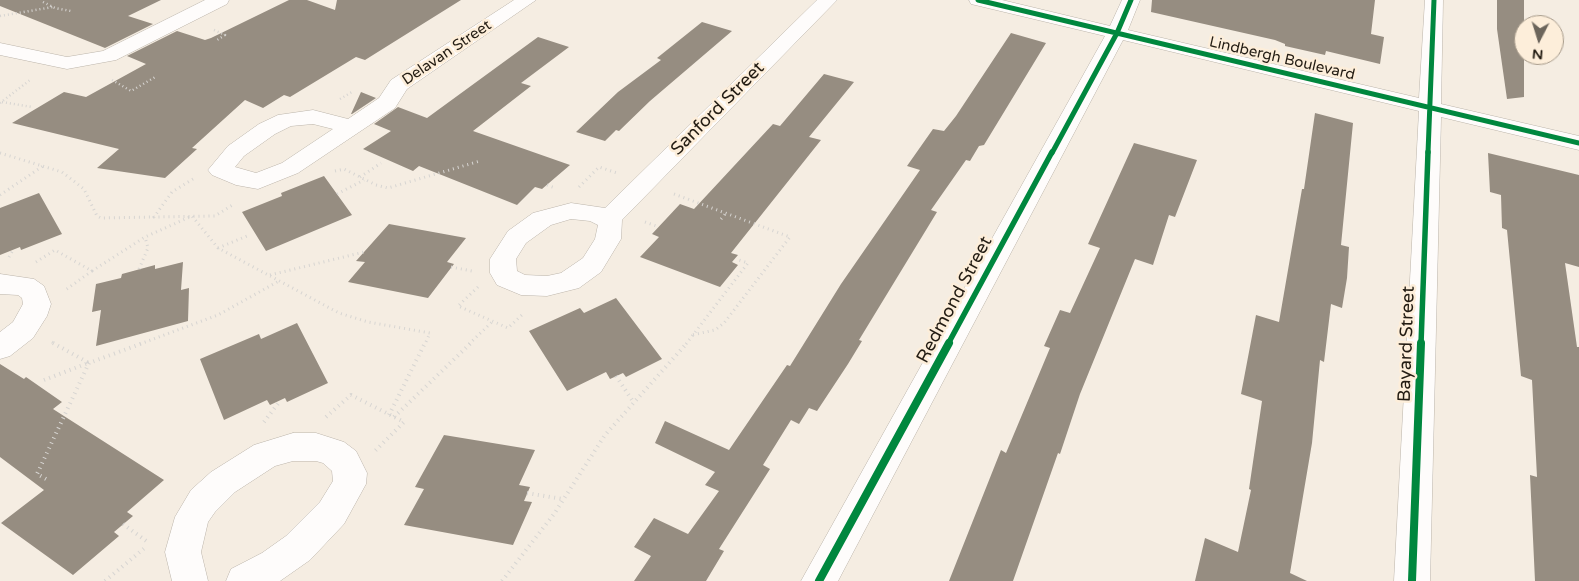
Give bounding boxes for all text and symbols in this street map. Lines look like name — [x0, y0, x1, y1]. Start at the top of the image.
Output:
north arrow — [1514, 15, 1564, 65]
street label: Delavan Street — [399, 17, 495, 89]
street label: Lindbergh Boulevard — [1207, 33, 1357, 85]
text: N — [1531, 45, 1544, 63]
street label: Sanford Street — [667, 58, 769, 160]
street label: Redmond Street — [913, 233, 997, 367]
street label: Bayard Street — [1394, 286, 1420, 402]

